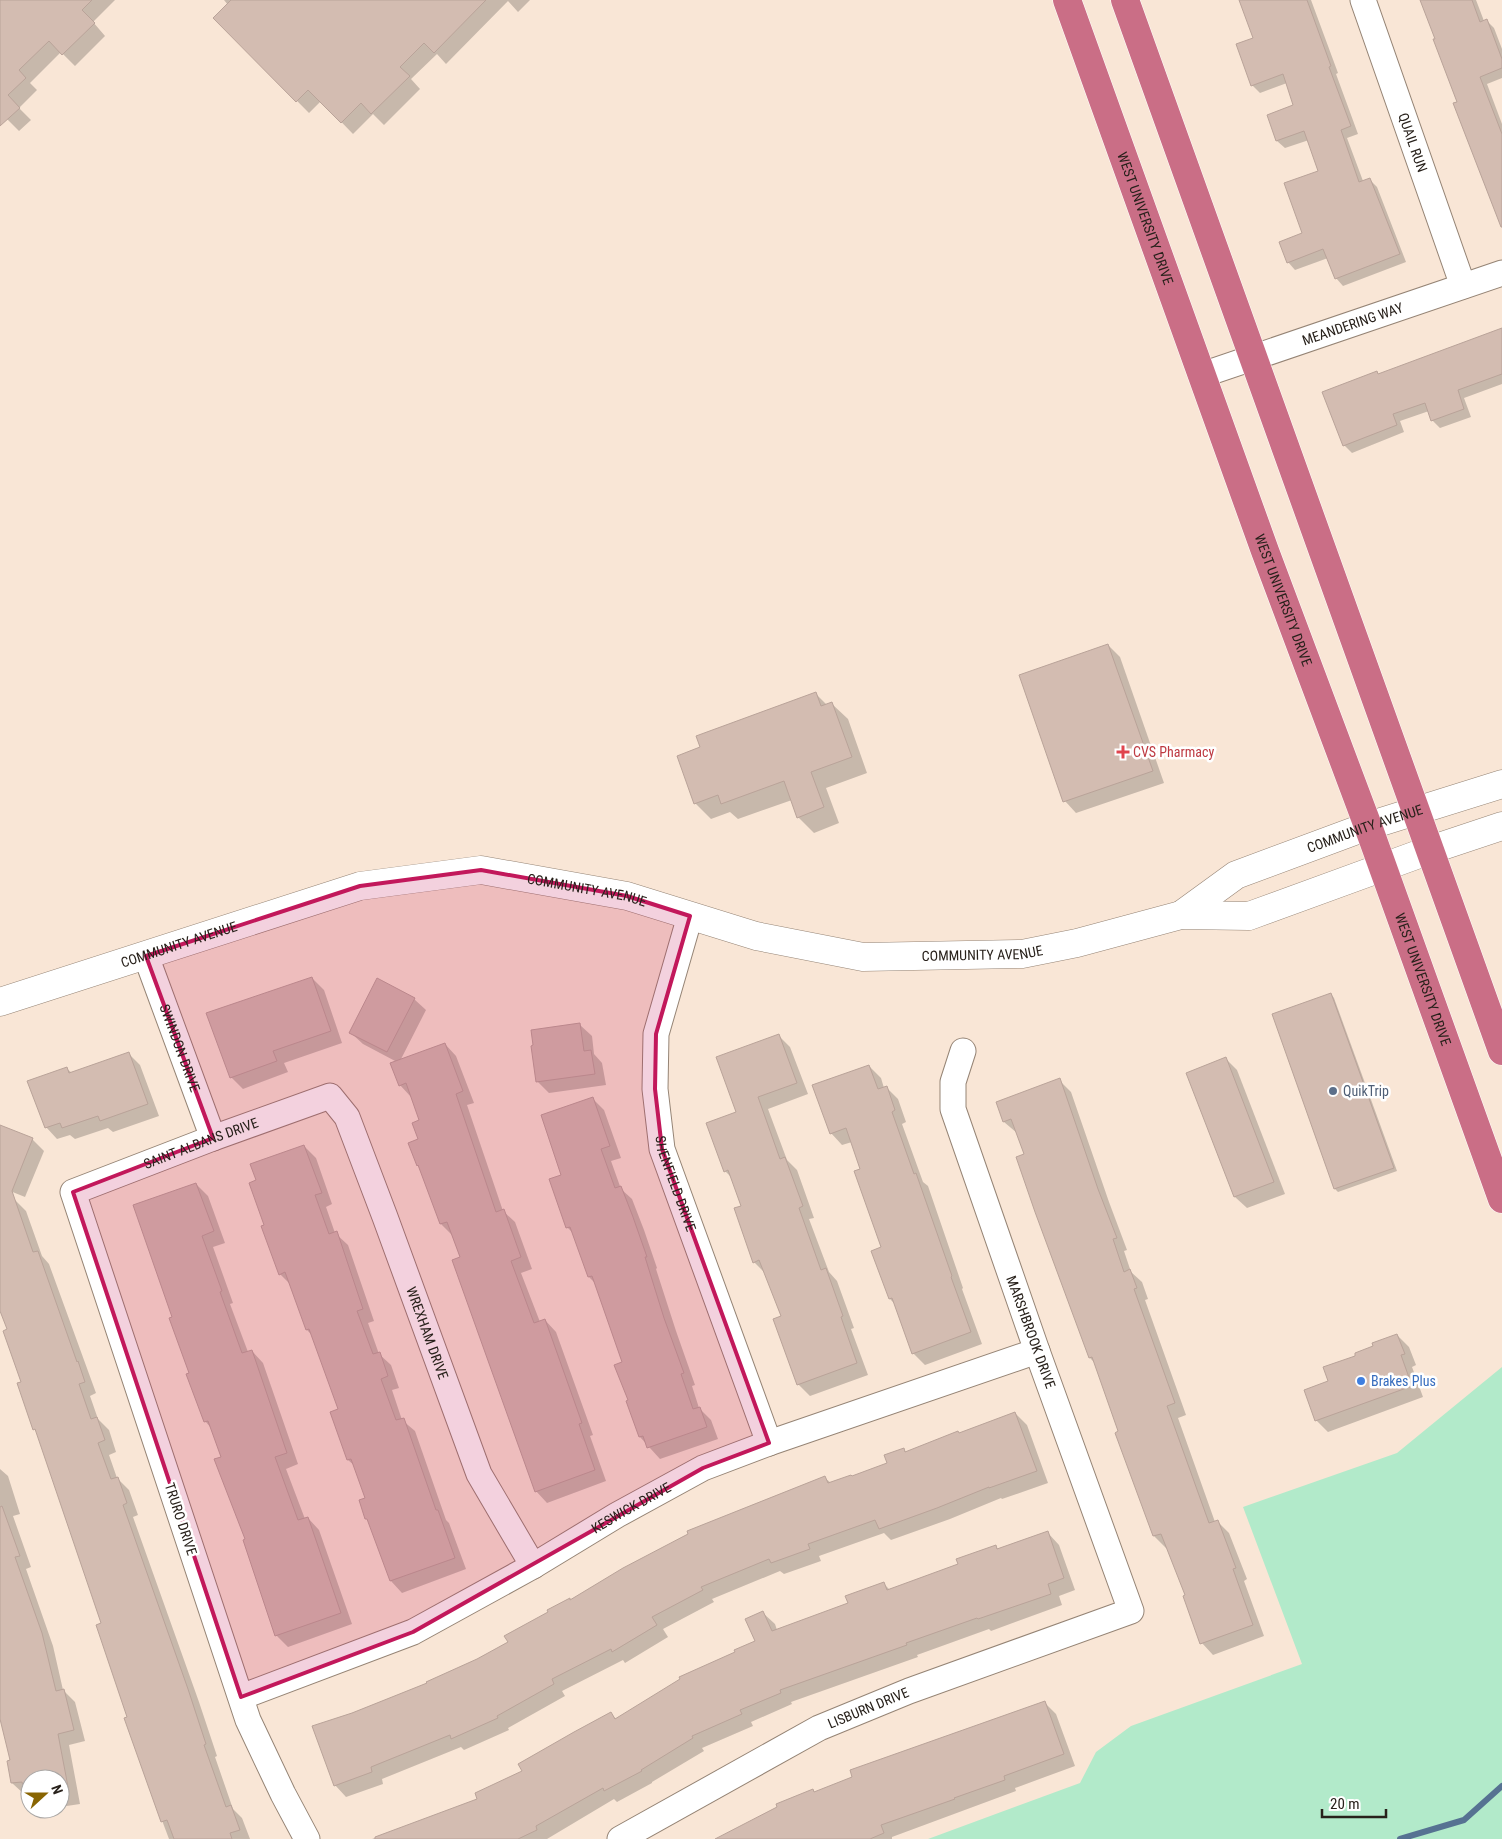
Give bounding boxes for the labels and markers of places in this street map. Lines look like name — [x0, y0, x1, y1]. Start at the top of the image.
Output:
place label: CVS Pharmacy — [1133, 744, 1214, 760]
marker: CVS Pharmacy — [1117, 746, 1129, 758]
place label: QuikTrip — [1343, 1083, 1389, 1099]
marker: QuikTrip — [1327, 1085, 1339, 1097]
place label: Brakes Plus — [1371, 1373, 1436, 1389]
marker: Brakes Plus — [1355, 1375, 1367, 1387]

